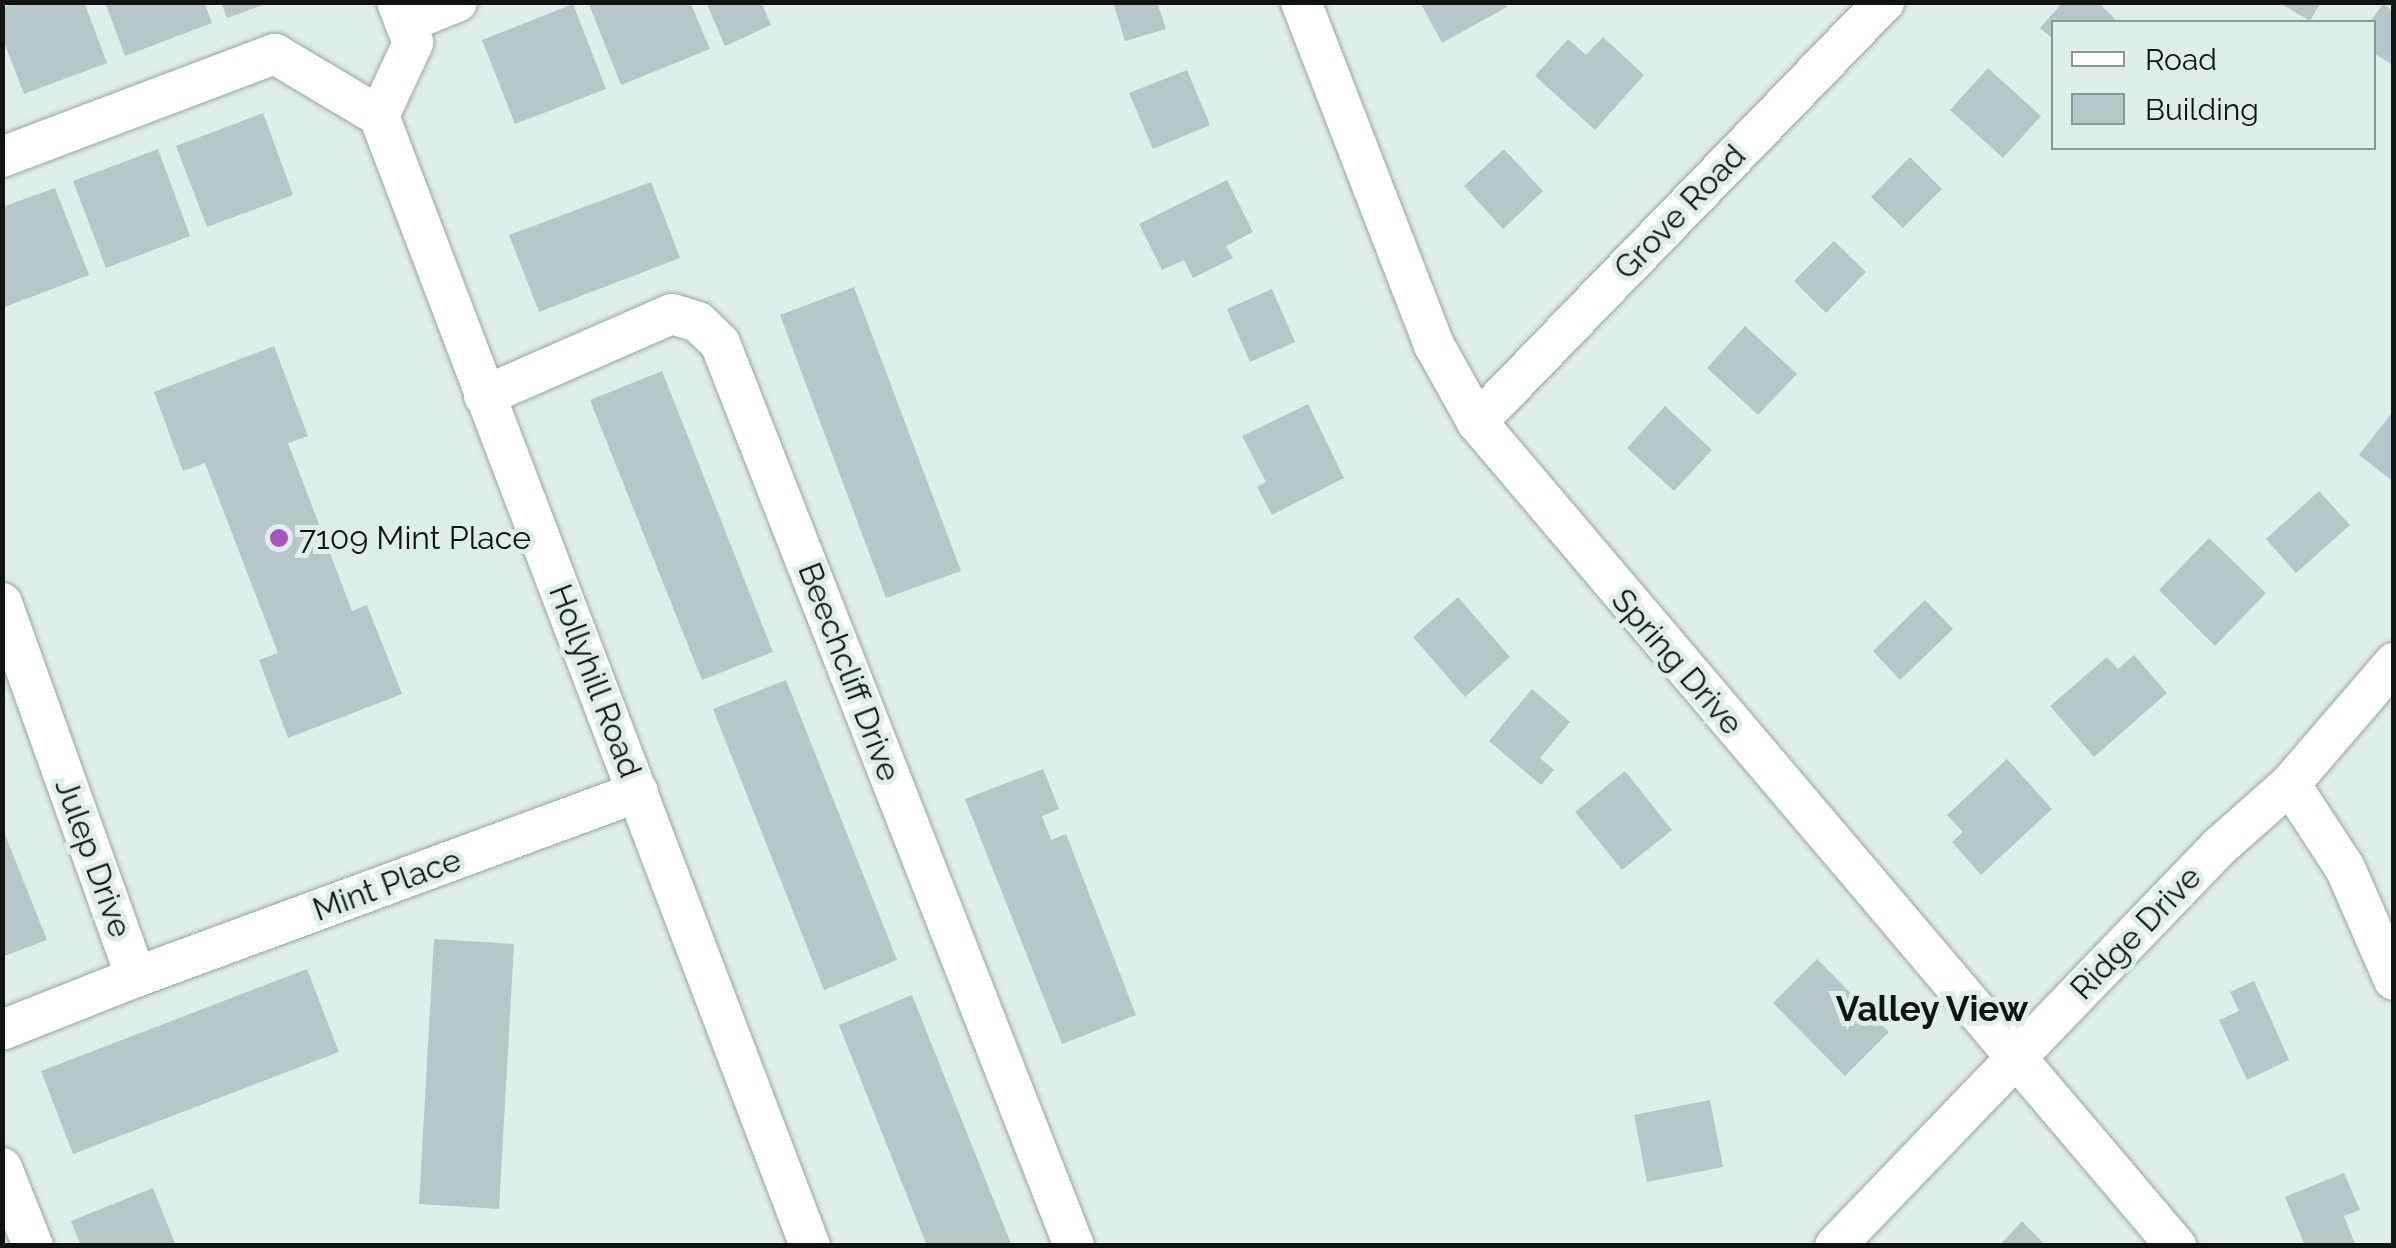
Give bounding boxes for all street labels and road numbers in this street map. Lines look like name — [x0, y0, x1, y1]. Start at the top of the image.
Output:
street label: Grove Road — [1606, 137, 1754, 287]
street label: Beechcliff Drive — [790, 557, 908, 787]
street label: Hollyhill Road — [540, 579, 650, 783]
street label: Spring Drive — [1603, 581, 1751, 743]
street label: Julep Drive — [47, 773, 139, 943]
street label: Mint Place — [308, 841, 466, 929]
street label: Ridge Drive — [2063, 858, 2209, 1008]

